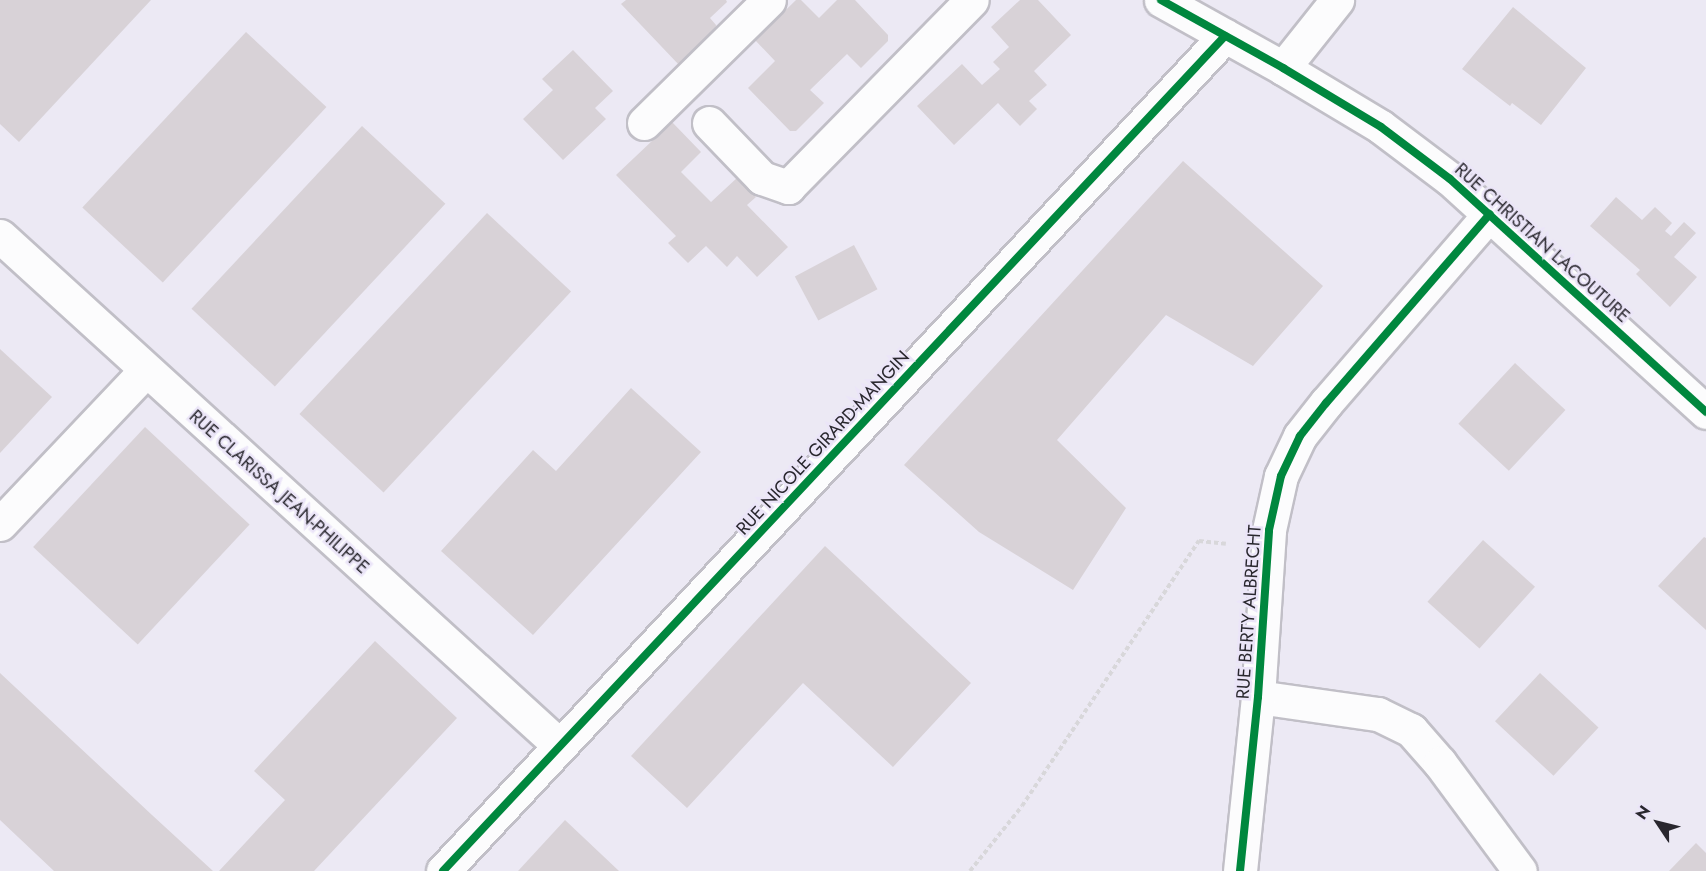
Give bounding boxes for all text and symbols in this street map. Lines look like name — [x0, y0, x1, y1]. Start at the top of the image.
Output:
street label: RUE CHRISTIAN LACOUTURE — [1450, 159, 1634, 327]
street label: RUE NICOLE GIRARD-MANGIN — [732, 346, 914, 540]
street label: RUE CLARISSA JEAN-PHILIPPE — [185, 406, 373, 578]
street label: RUE BERTY ALBRECHT — [1232, 524, 1266, 700]
north arrow — [1628, 793, 1688, 853]
text: N — [1630, 801, 1656, 824]

